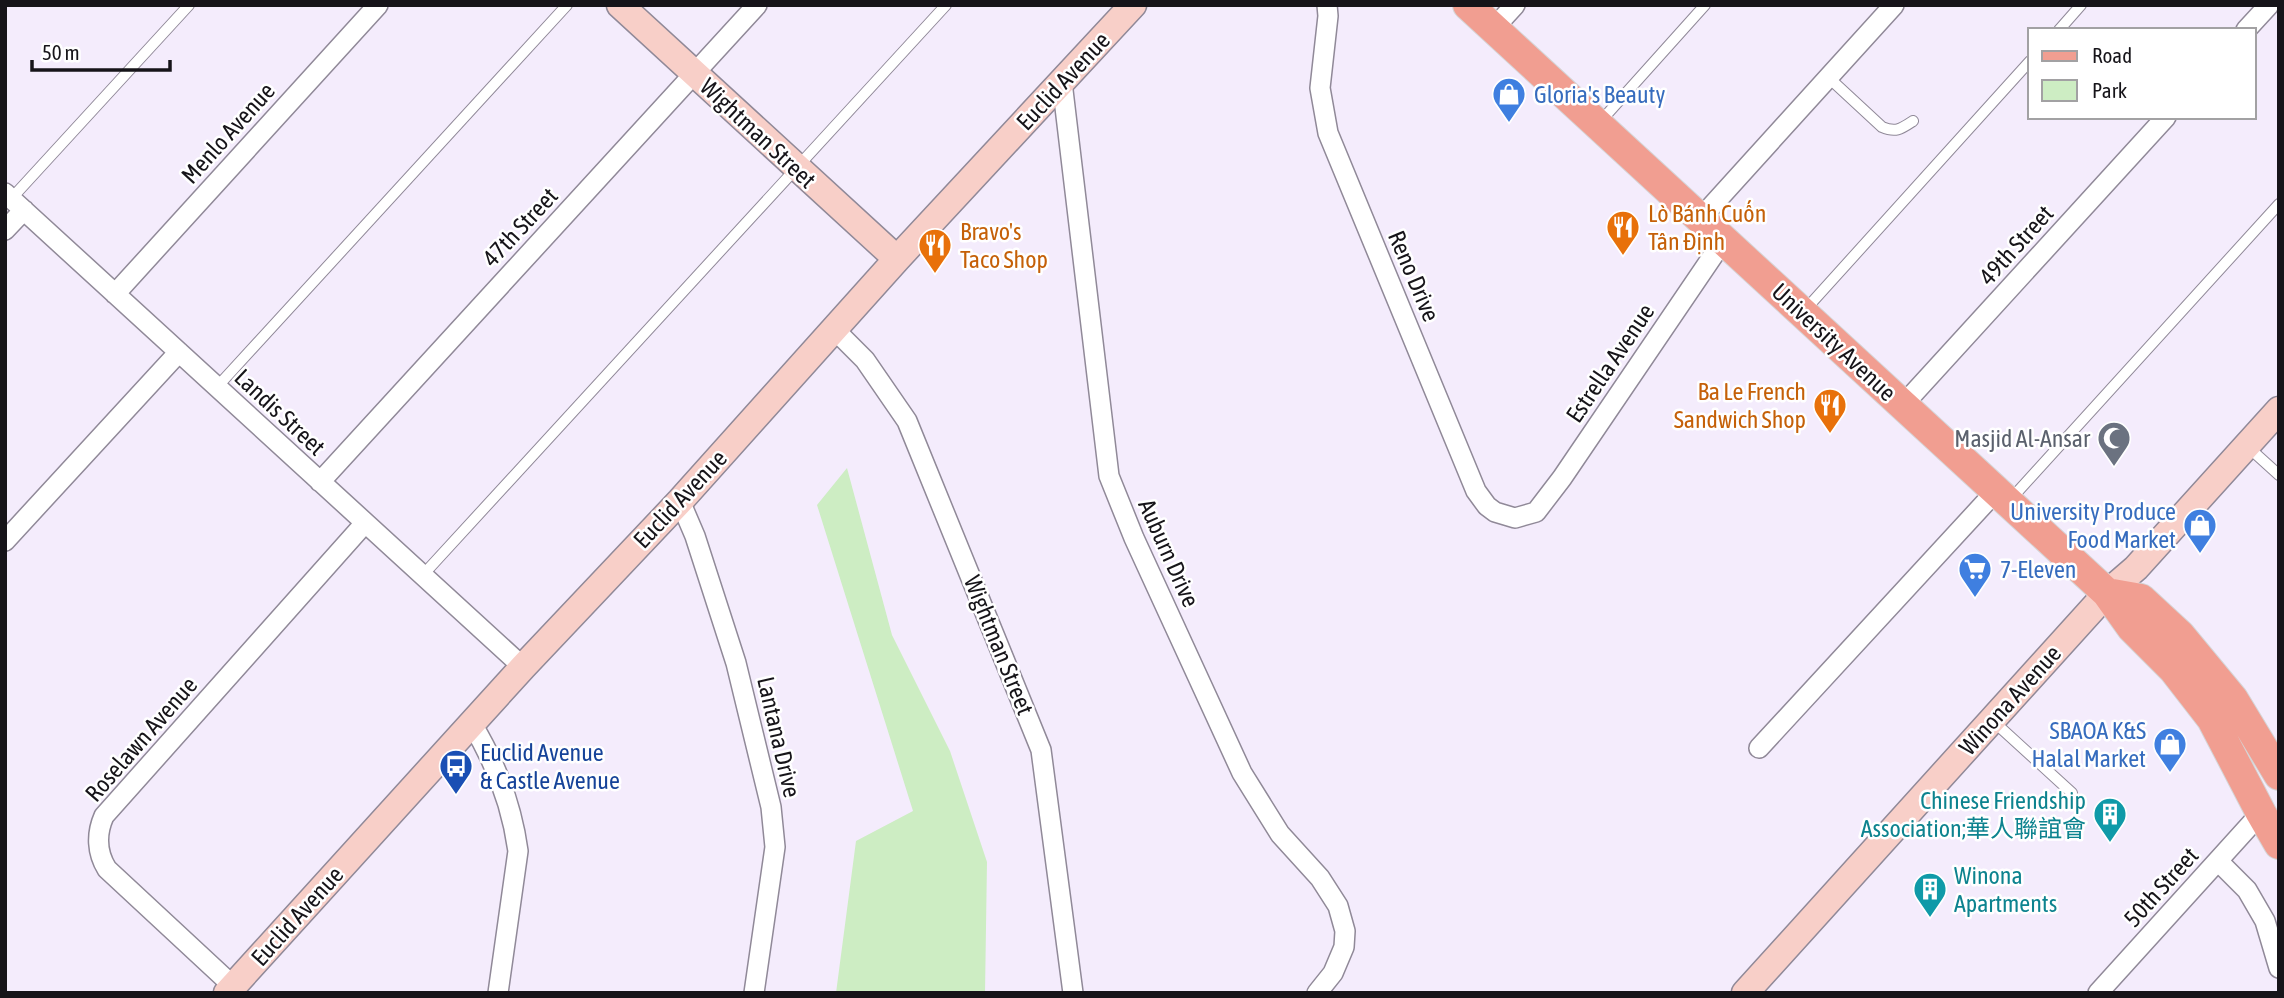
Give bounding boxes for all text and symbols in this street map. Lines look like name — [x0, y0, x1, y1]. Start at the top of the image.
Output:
street label: Euclid Avenue — [1011, 27, 1115, 135]
scale bar — [32, 28, 170, 72]
legend — [2028, 28, 2256, 119]
text: 50 m — [42, 40, 80, 64]
text: Road — [2092, 43, 2132, 67]
street label: Wightman Street — [695, 73, 821, 193]
shop icon: Gloria's Beauty — [1490, 75, 1528, 124]
street label: Menlo Avenue — [176, 77, 280, 189]
text: Park — [2092, 78, 2127, 102]
place label: Gloria's Beauty — [1534, 81, 1666, 108]
street label: 47th Street — [477, 182, 563, 272]
place label: Lò Bánh Cuốn Tân Định — [1648, 200, 1766, 255]
street label: 49th Street — [1973, 200, 2059, 290]
restaurant icon: Lò Bánh Cuốn Tân Định — [1604, 208, 1642, 257]
place label: Bravo's Taco Shop — [960, 218, 1048, 273]
restaurant icon: Bravo's Taco Shop — [916, 226, 954, 275]
street label: Reno Drive — [1383, 227, 1445, 325]
street label: University Avenue — [1766, 278, 1902, 406]
street label: Estrella Avenue — [1560, 299, 1660, 427]
street label: Landis Street — [229, 363, 331, 461]
place label: Ba Le French Sandwich Shop — [1674, 378, 1806, 433]
restaurant icon: Ba Le French Sandwich Shop — [1811, 386, 1849, 435]
mosque icon: Masjid Al-Ansar — [2095, 419, 2133, 468]
place label: Masjid Al-Ansar — [1954, 425, 2091, 452]
street label: Euclid Avenue — [628, 445, 732, 553]
street label: Auburn Drive — [1133, 495, 1205, 611]
place label: University Produce Food Market — [2010, 498, 2176, 553]
shop icon: University Produce Food Market — [2181, 506, 2219, 555]
supermarket icon: 7-Eleven — [1956, 550, 1994, 599]
place label: 7-Eleven — [2000, 556, 2076, 583]
street label: Wightman Street — [959, 571, 1039, 719]
street label: Winona Avenue — [1954, 640, 2066, 760]
street label: Roselawn Avenue — [80, 671, 202, 807]
street label: Lantana Drive — [752, 674, 806, 800]
place label: SBAOA K&S Halal Market — [2032, 717, 2146, 772]
shop icon: SBAOA K&S Halal Market — [2151, 725, 2189, 774]
place label: Euclid Avenue & Castle Avenue — [480, 739, 620, 794]
bus stop icon: Euclid Avenue & Castle Avenue — [437, 747, 475, 796]
place label: Chinese Friendship Association;華人聯誼會 — [1861, 787, 2086, 842]
building icon: Chinese Friendship Association;華人聯誼會 — [2091, 795, 2129, 844]
street label: 50th Street — [2118, 842, 2204, 932]
street label: Euclid Avenue — [246, 861, 348, 971]
place label: Winona Apartments — [1954, 862, 2057, 917]
building icon: Winona Apartments — [1911, 870, 1949, 919]

